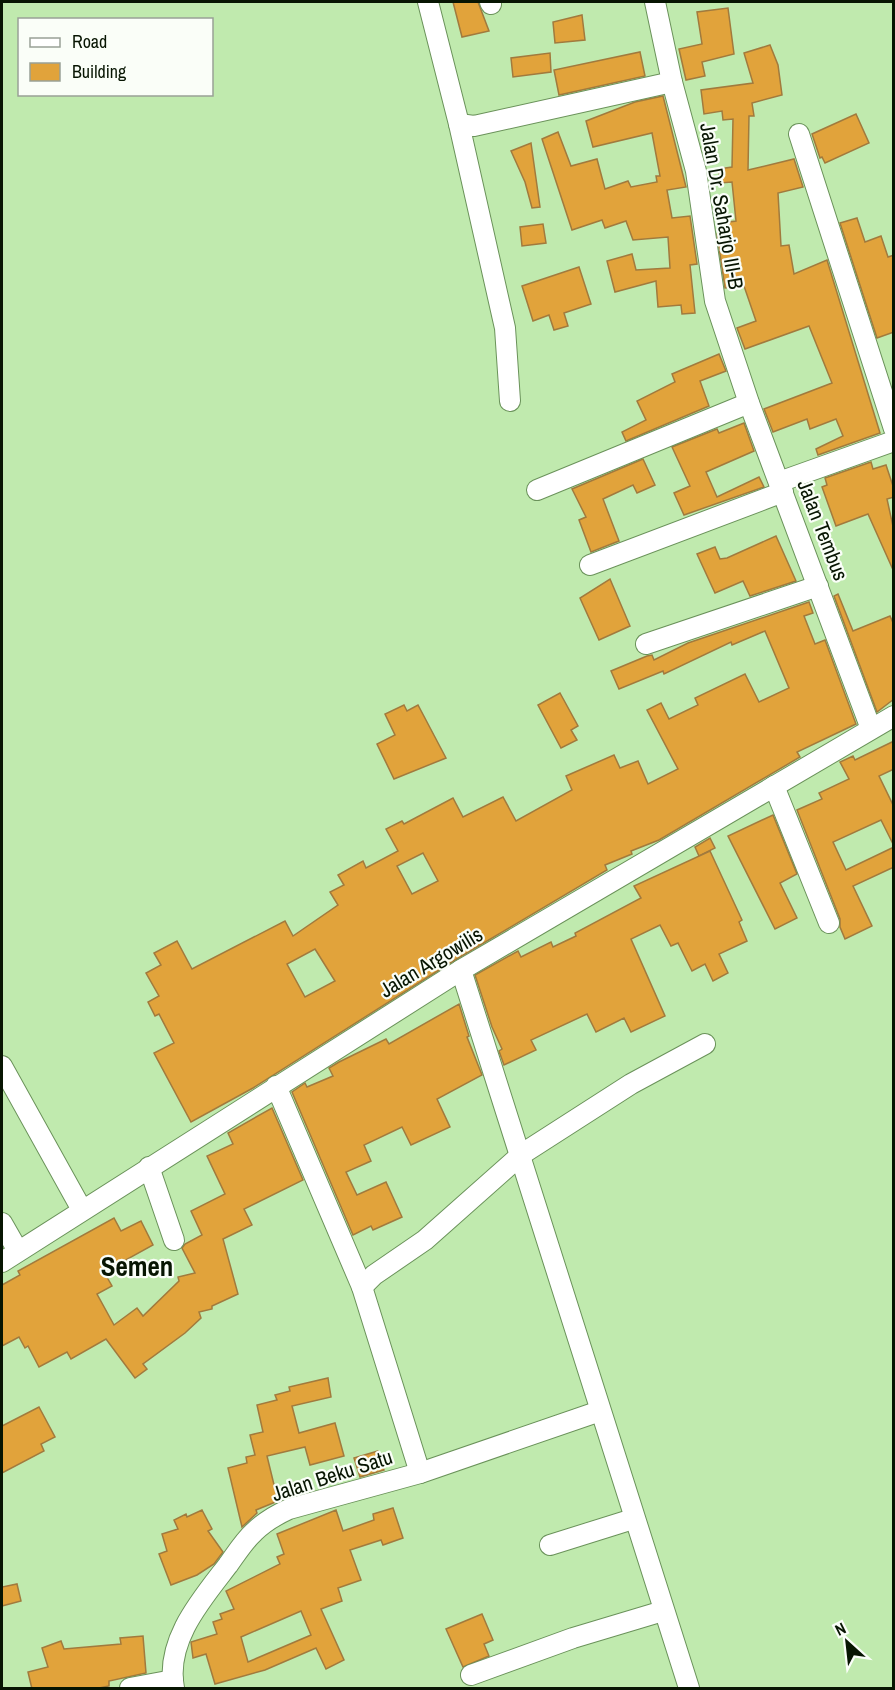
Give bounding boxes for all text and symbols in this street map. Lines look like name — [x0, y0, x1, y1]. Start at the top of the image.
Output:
legend — [18, 18, 213, 96]
text: Road — [72, 29, 107, 54]
text: Building — [72, 59, 127, 84]
street label: Jalan Dr. Saharjo III-B — [693, 121, 751, 291]
street label: Jalan Tembus — [790, 475, 856, 585]
street label: Jalan Argowilis — [374, 920, 488, 1004]
district label: Semen — [101, 1248, 173, 1284]
street label: Jalan Beku Satu — [268, 1442, 396, 1508]
north arrow — [817, 1612, 877, 1672]
text: N — [831, 1617, 849, 1641]

